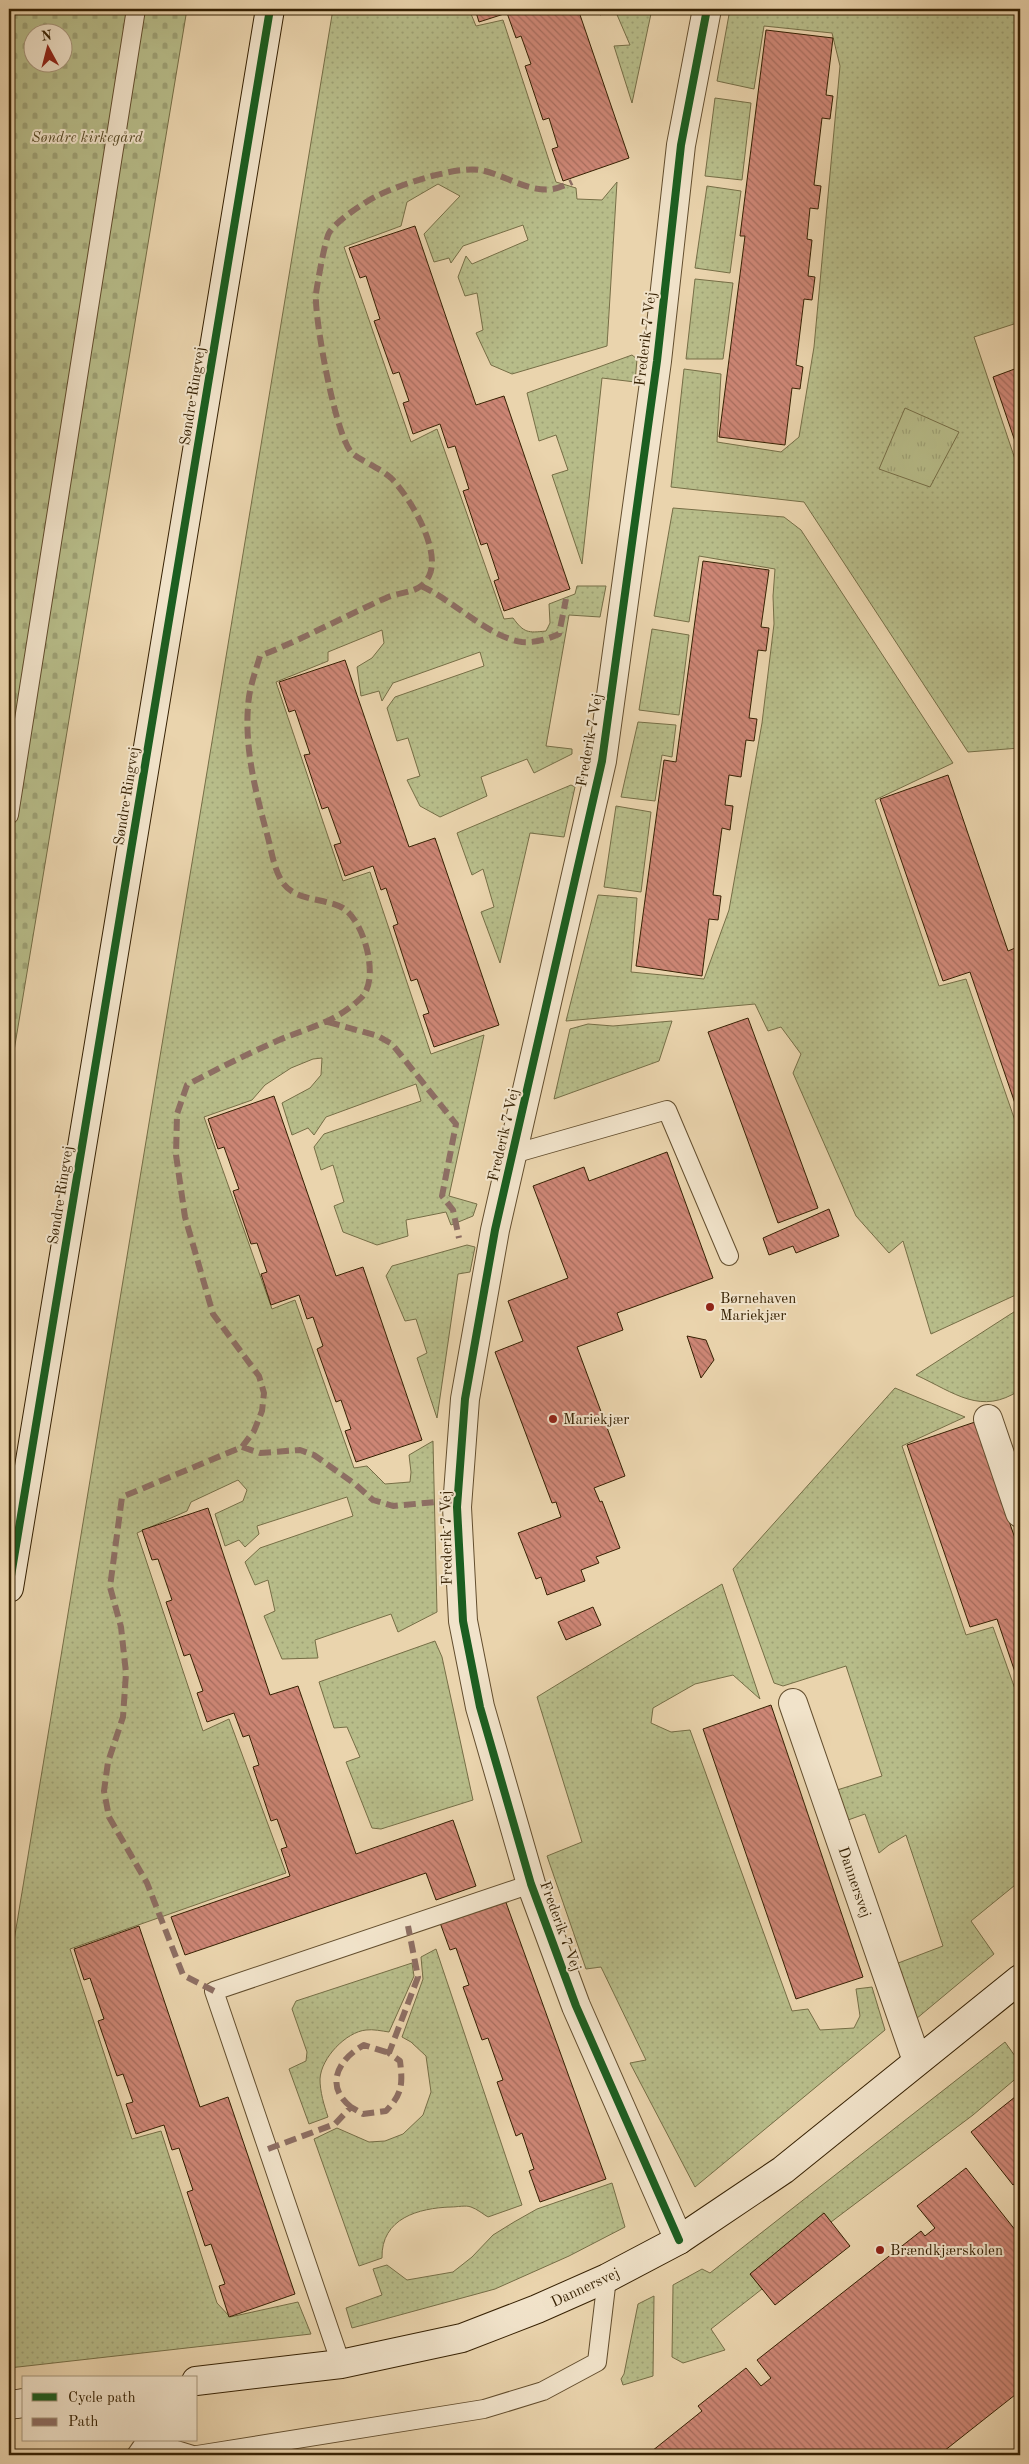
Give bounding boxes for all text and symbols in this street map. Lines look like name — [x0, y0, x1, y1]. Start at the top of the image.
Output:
north arrow — [22, 22, 72, 72]
text: N — [40, 28, 53, 44]
park label: Søndre kirkegård — [31, 131, 144, 146]
street label: Frederik 7 Vej — [633, 291, 660, 387]
street label: Søndre Ringvej — [178, 346, 209, 447]
street label: Frederik 7 Vej — [575, 692, 606, 788]
street label: Søndre Ringvej — [112, 746, 143, 847]
street label: Frederik 7 Vej — [486, 1087, 522, 1183]
street label: Søndre Ringvej — [46, 1145, 77, 1246]
place label: Børnehaven Mariekjær — [720, 1292, 796, 1324]
marker: Børnehaven Mariekjær — [704, 1301, 716, 1313]
marker: Mariekjær — [547, 1413, 559, 1425]
place label: Mariekjær — [563, 1413, 629, 1428]
street label: Frederik 7 Vej — [439, 1490, 456, 1586]
street label: Dannersvej — [834, 1845, 873, 1920]
street label: Frederik 7 Vej — [536, 1879, 583, 1974]
marker: Brændkjærskolen — [874, 2244, 886, 2256]
place label: Brændkjærskolen — [890, 2244, 1003, 2259]
street label: Dannersvej — [549, 2266, 622, 2311]
legend — [22, 2376, 198, 2442]
text: Cycle path — [68, 2391, 136, 2406]
text: Path — [68, 2415, 98, 2430]

